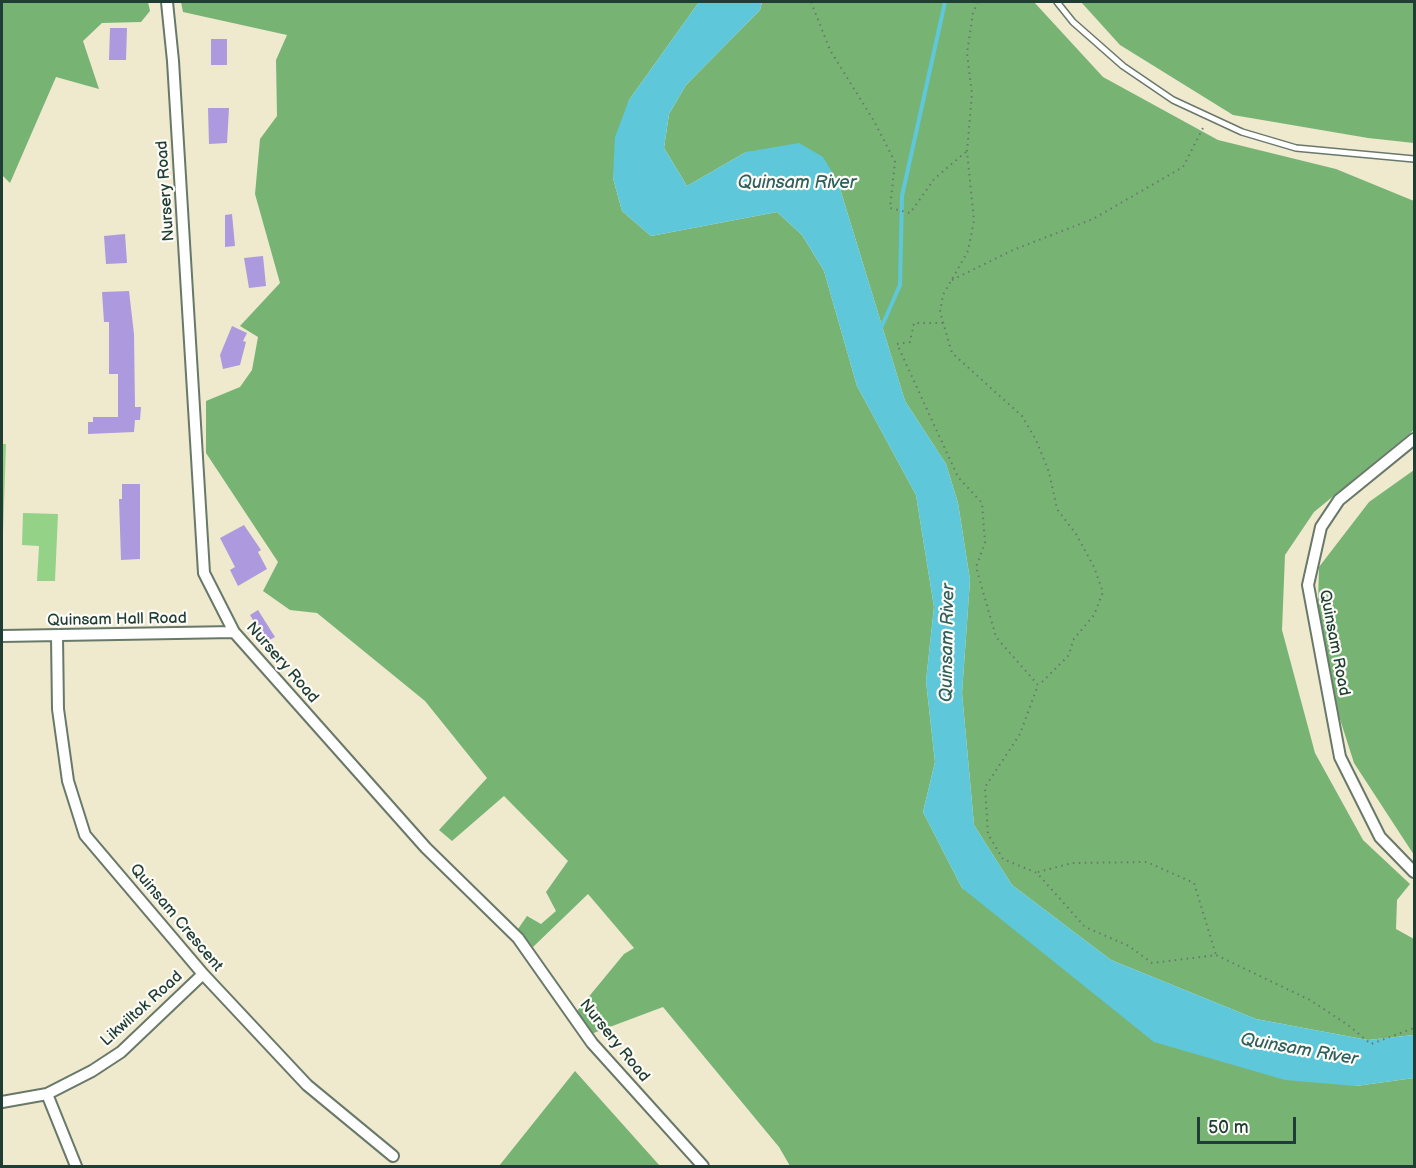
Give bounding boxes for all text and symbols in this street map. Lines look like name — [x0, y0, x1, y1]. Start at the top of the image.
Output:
street label: Nursery Road — [153, 140, 179, 242]
water label: Quinsam River — [738, 172, 856, 194]
water label: Quinsam River — [936, 584, 960, 702]
street label: Quinsam Road — [1314, 588, 1354, 698]
street label: Quinsam Hall Road — [47, 609, 187, 631]
street label: Nursery Road — [242, 619, 322, 707]
street label: Quinsam Crescent — [125, 860, 227, 976]
street label: Likwiltok Road — [97, 967, 187, 1051]
street label: Nursery Road — [575, 996, 653, 1086]
water label: Quinsam River — [1239, 1029, 1359, 1071]
scale bar — [1200, 1105, 1299, 1143]
text: 50 m — [1208, 1117, 1249, 1138]

